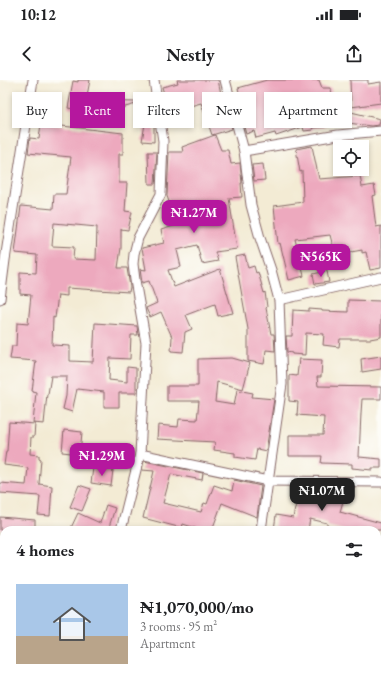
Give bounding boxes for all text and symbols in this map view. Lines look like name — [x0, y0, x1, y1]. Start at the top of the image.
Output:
text: 10:12 — [20, 5, 56, 24]
icon: back — [16, 43, 38, 65]
text: Nestly — [166, 43, 215, 66]
icon: share — [343, 43, 365, 65]
chip: Buy — [12, 92, 62, 128]
chip: Rent — [70, 92, 125, 128]
chip: Filters — [133, 92, 194, 128]
chip: New — [202, 92, 256, 128]
chip: Apartment — [264, 92, 352, 128]
map controls — [333, 140, 369, 176]
button: locate — [333, 140, 369, 176]
pin: ₦1.27M — [161, 200, 227, 234]
text: ₦1.27M — [171, 204, 217, 221]
pin: ₦565K — [293, 244, 349, 278]
text: ₦565K — [300, 248, 342, 265]
pin: ₦1.29M — [69, 443, 135, 477]
text: ₦1.29M — [79, 447, 125, 464]
pin: ₦1.07M — [289, 478, 355, 512]
text: ₦1.07M — [299, 482, 345, 499]
text: 4 homes — [16, 539, 74, 561]
icon: filters — [343, 539, 365, 561]
text: ₦1,070,000/mo — [140, 596, 254, 618]
icon: home — [48, 600, 96, 648]
text: 3 rooms · 95 m² — [140, 618, 217, 635]
text: Apartment — [140, 635, 195, 652]

